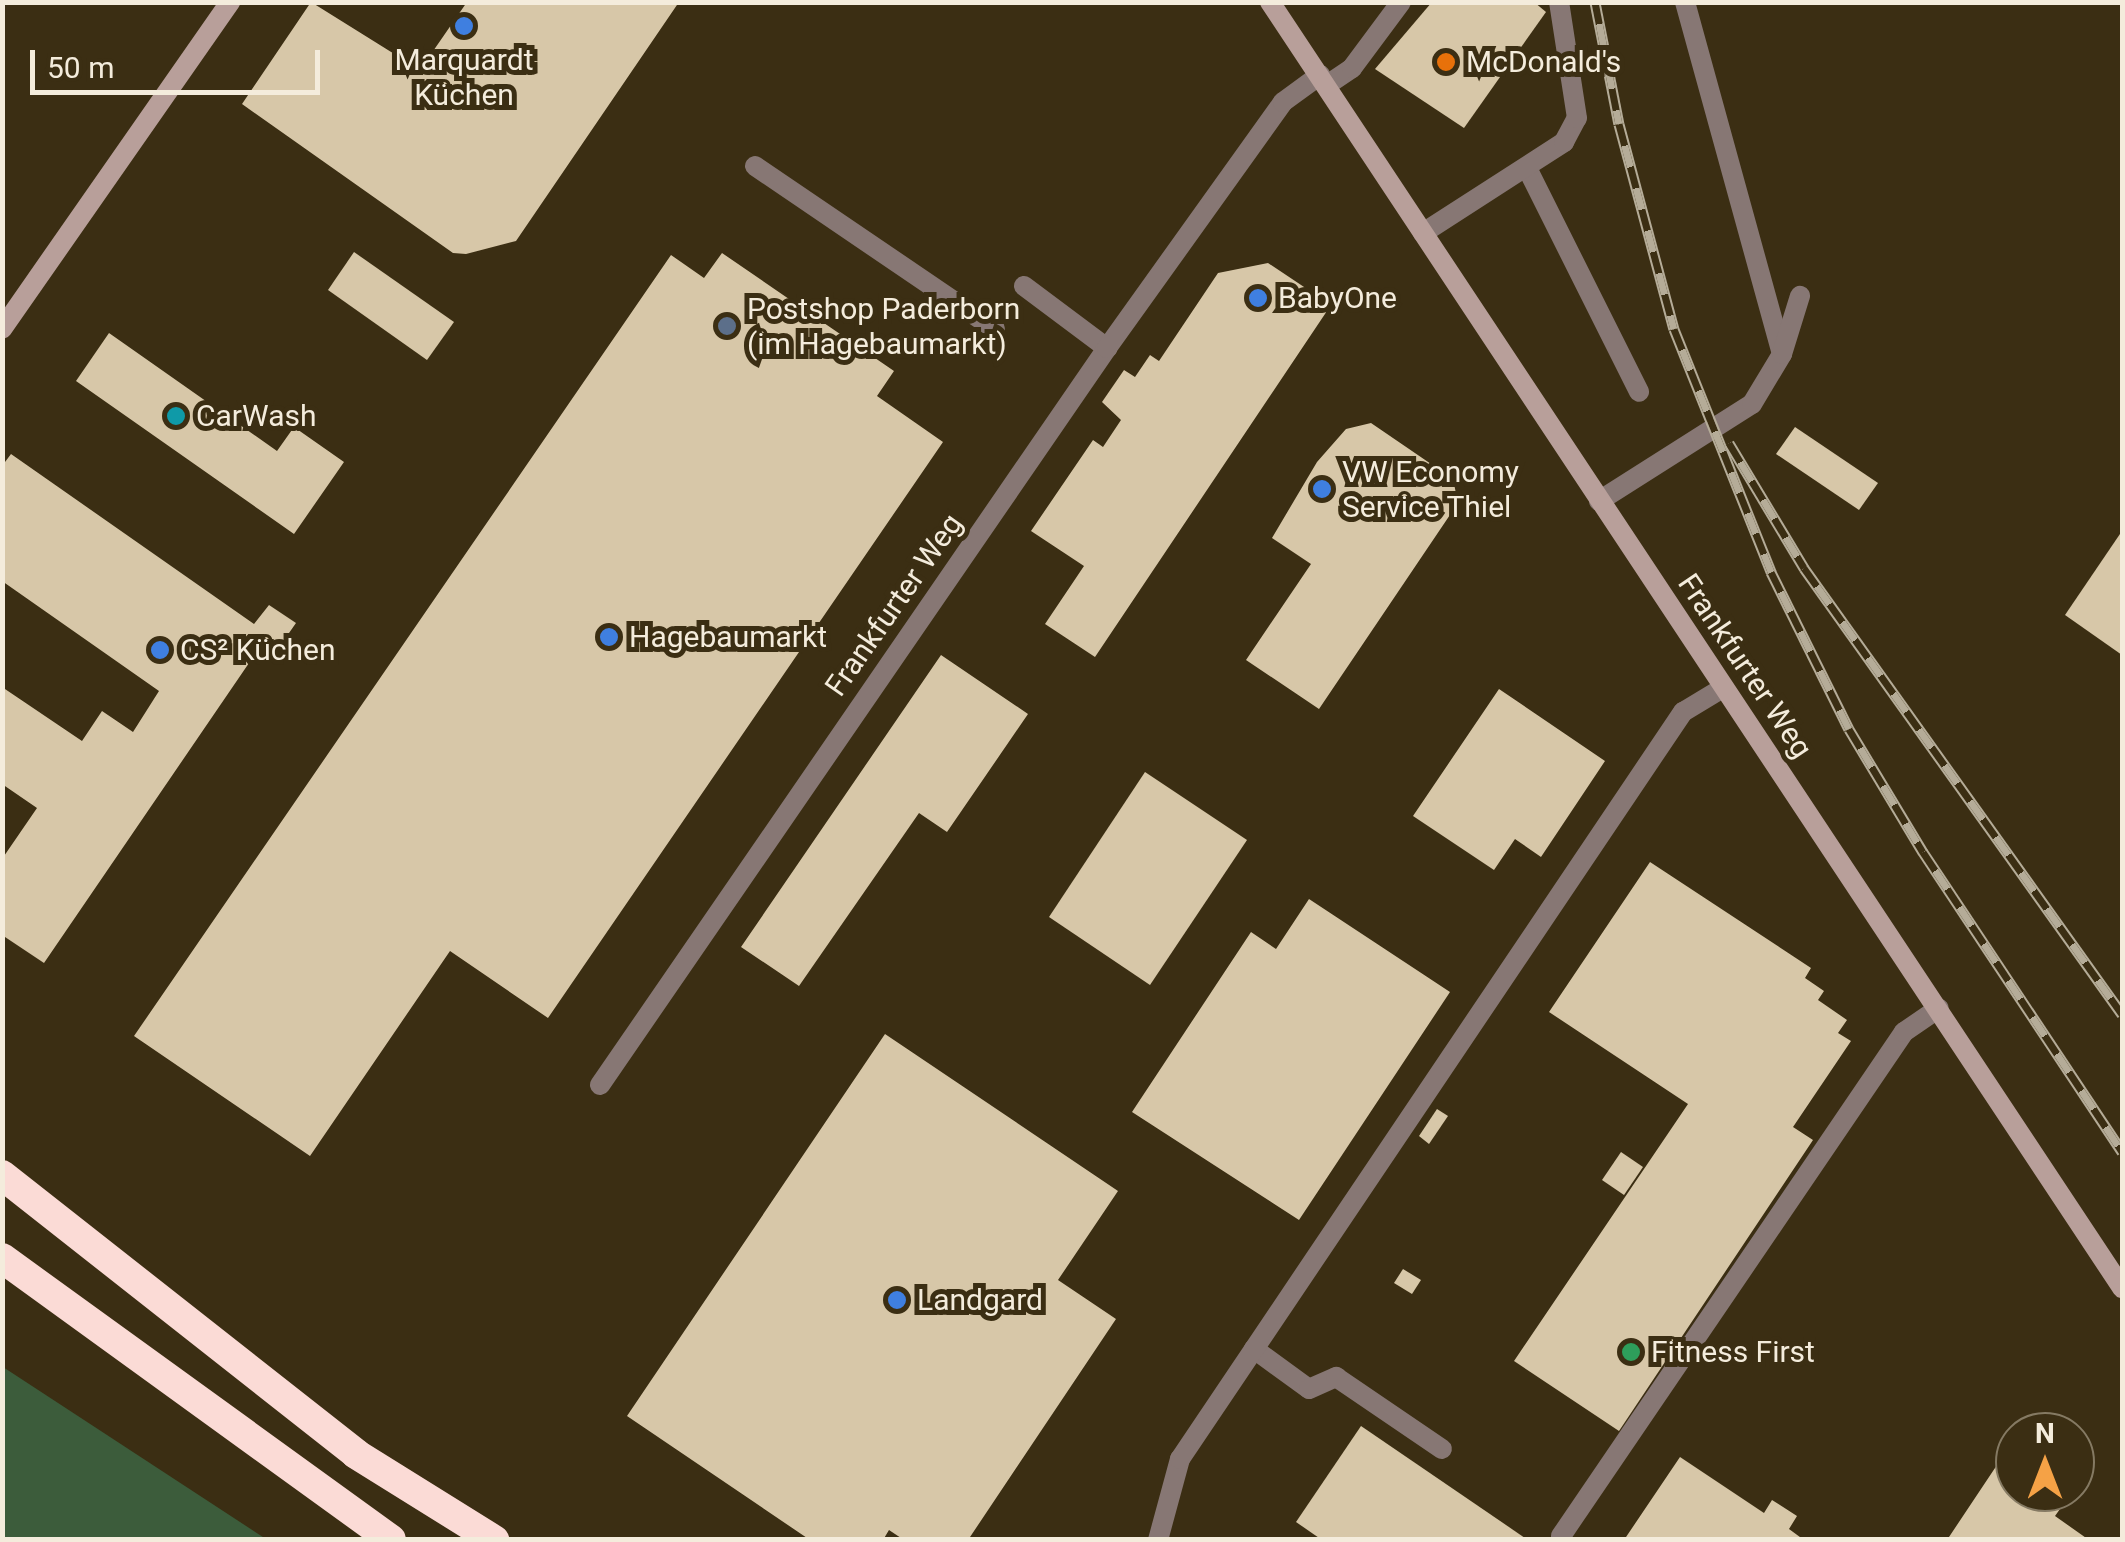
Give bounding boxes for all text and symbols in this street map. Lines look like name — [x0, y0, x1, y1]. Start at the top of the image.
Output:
marker: Marquardt Küchen — [453, 15, 475, 37]
scale bar — [35, 30, 325, 92]
place label: Marquardt Küchen — [395, 42, 533, 112]
place label: McDonald's — [1466, 44, 1621, 80]
text: 50 m — [47, 50, 114, 85]
marker: McDonald's — [1435, 51, 1457, 73]
place label: BabyOne — [1278, 280, 1397, 316]
marker: BabyOne — [1247, 287, 1269, 309]
place label: Postshop Paderborn (im Hagebaumarkt) — [747, 291, 1020, 362]
marker: Postshop Paderborn (im Hagebaumarkt) — [716, 315, 738, 337]
place label: CarWash — [196, 398, 316, 434]
marker: CarWash — [165, 405, 187, 427]
place label: VW Economy Service Thiel — [1342, 454, 1519, 524]
marker: VW Economy Service Thiel — [1311, 478, 1333, 500]
street label: Frankfurter Weg — [818, 507, 970, 703]
street label: Frankfurter Weg — [1670, 567, 1820, 765]
place label: Hagebaumarkt — [629, 619, 827, 655]
marker: Hagebaumarkt — [598, 626, 620, 648]
place label: CS² Küchen — [180, 632, 336, 668]
marker: CS² Küchen — [149, 639, 171, 661]
place label: Landgard — [917, 1282, 1043, 1318]
marker: Landgard — [886, 1289, 908, 1311]
place label: Fitness First — [1651, 1334, 1815, 1370]
marker: Fitness First — [1620, 1341, 1642, 1363]
north arrow — [1995, 1412, 2095, 1512]
text: N — [2035, 1417, 2055, 1450]

